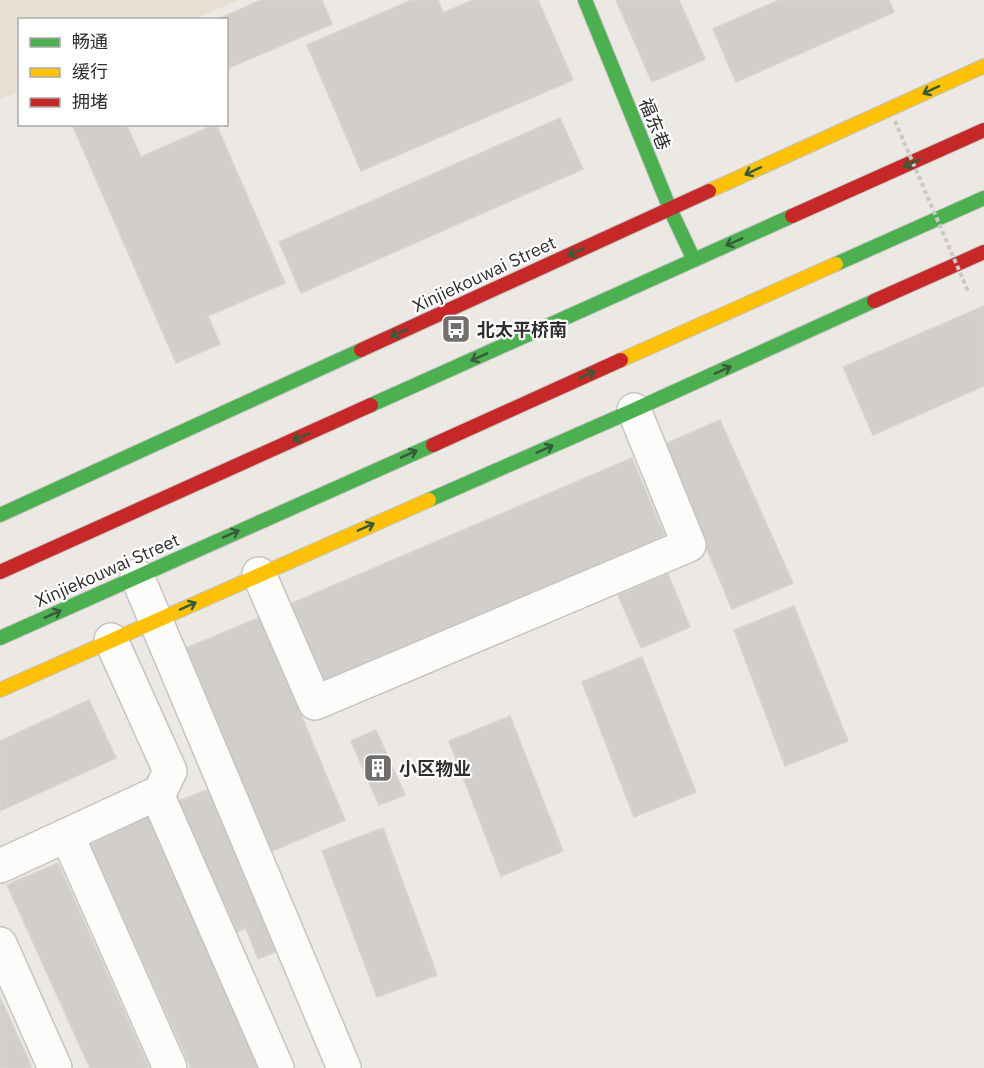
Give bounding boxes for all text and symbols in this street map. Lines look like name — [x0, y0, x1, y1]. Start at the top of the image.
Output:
legend — [18, 18, 228, 126]
text: 畅通 — [72, 30, 108, 53]
text: 缓行 — [72, 60, 108, 83]
one-way arrow — [922, 85, 940, 96]
text: 拥堵 — [72, 90, 108, 113]
street label: 福东巷 — [634, 95, 676, 153]
one-way arrow — [903, 157, 921, 169]
one-way arrow — [745, 166, 763, 177]
street label: Xinjiekouwai Street — [409, 231, 559, 317]
one-way arrow — [725, 237, 743, 249]
one-way arrow — [567, 247, 586, 258]
bus stop icon: 北太平桥南 — [440, 313, 472, 345]
place label: 北太平桥南 — [477, 318, 567, 341]
one-way arrow — [390, 328, 408, 339]
one-way arrow — [471, 351, 489, 363]
one-way arrow — [713, 364, 731, 375]
one-way arrow — [578, 369, 596, 380]
one-way arrow — [293, 431, 311, 443]
one-way arrow — [535, 443, 553, 455]
one-way arrow — [400, 448, 418, 460]
one-way arrow — [357, 521, 375, 532]
street label: Xinjiekouwai Street — [31, 528, 183, 612]
one-way arrow — [222, 528, 240, 539]
one-way arrow — [178, 600, 196, 611]
one-way arrow — [44, 607, 62, 619]
building icon: 小区物业 — [362, 752, 394, 784]
place label: 小区物业 — [399, 757, 471, 780]

